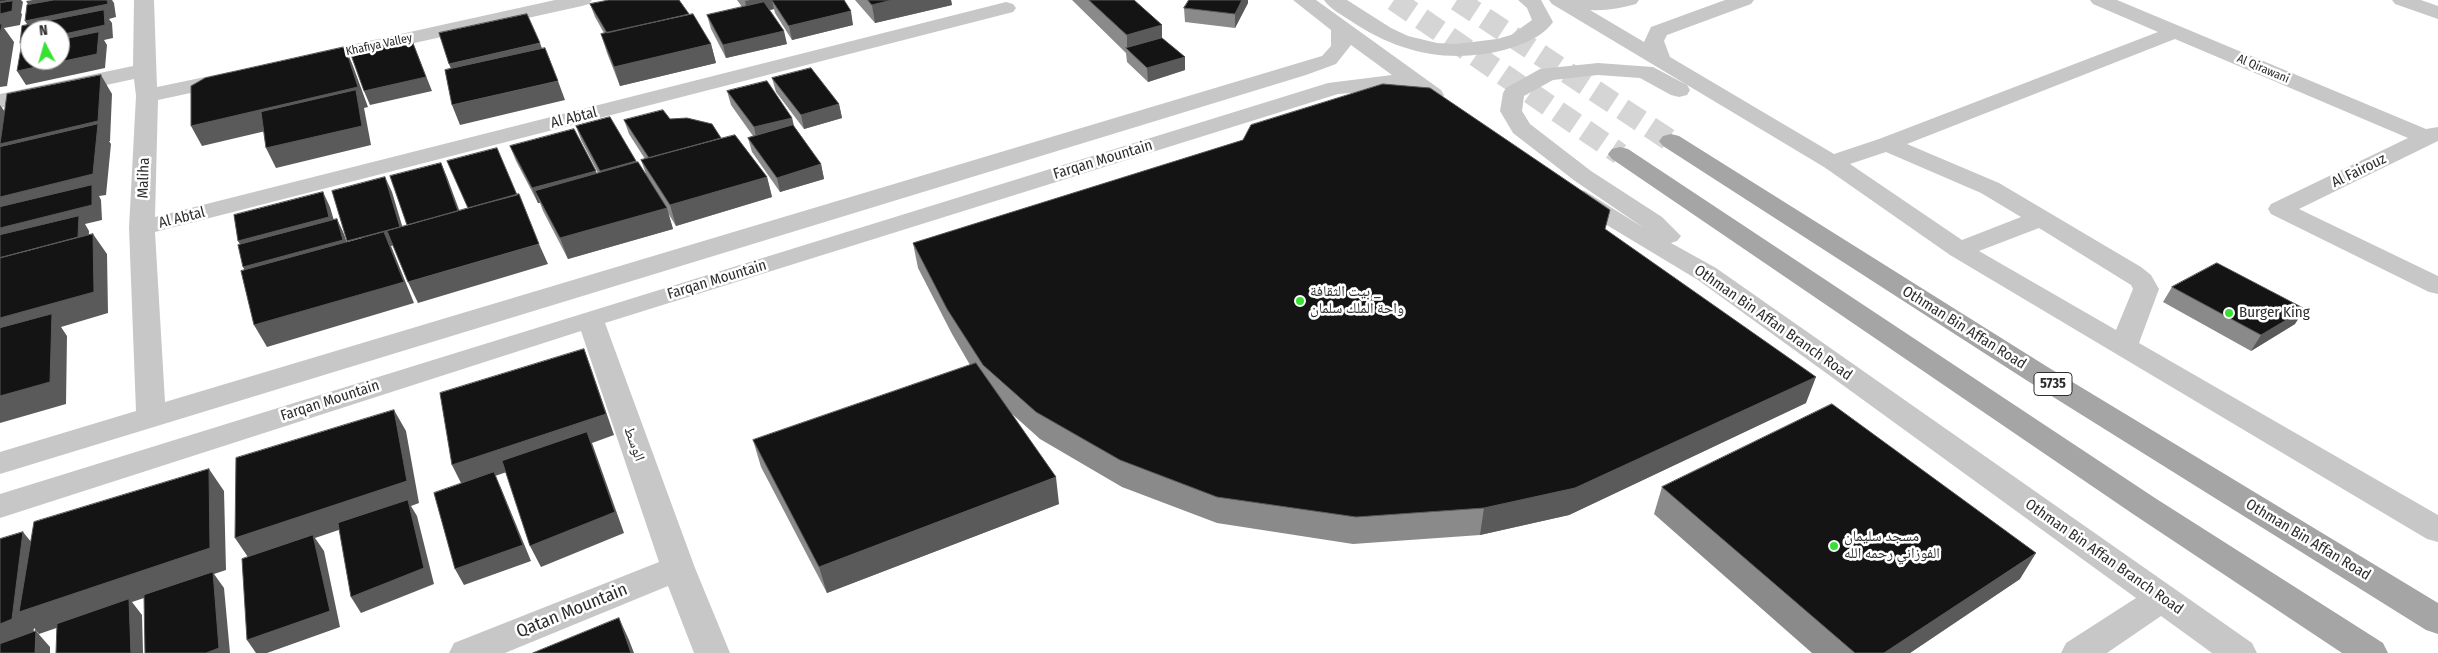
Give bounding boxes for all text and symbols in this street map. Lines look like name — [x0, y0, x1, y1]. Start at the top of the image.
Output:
north arrow — [20, 20, 70, 70]
text: N — [38, 22, 49, 39]
street label: Khafiya Valley — [344, 31, 414, 59]
street label: Al Qirawani — [2235, 52, 2291, 86]
street label: Al Abtal — [549, 104, 599, 132]
street label: Farqan Mountain — [1051, 136, 1155, 184]
street label: Al Fairouz — [2329, 150, 2389, 192]
street label: Maliha — [134, 157, 154, 199]
street label: Al Abtal — [157, 204, 207, 232]
street label: Farqan Mountain — [665, 256, 769, 304]
street label: Othman Bin Affan Branch Road — [1691, 262, 1855, 384]
place label: بيت الثقافة _ واحة الملك سلمان — [1310, 283, 1404, 318]
street label: Othman Bin Affan Road — [1899, 283, 2029, 373]
marker: بيت الثقافة _ واحة الملك سلمان — [1294, 295, 1306, 307]
place label: Burger King — [2239, 304, 2310, 322]
marker: Burger King — [2223, 307, 2235, 319]
road number: 5735 — [2034, 372, 2072, 396]
street label: Farqan Mountain — [278, 377, 382, 425]
street label: الوسط — [620, 424, 648, 464]
street label: Othman Bin Affan Branch Road — [2022, 496, 2186, 618]
street label: Othman Bin Affan Road — [2242, 496, 2374, 584]
place label: مسجد سليمان الفوزاني رحمه الله — [1844, 528, 1940, 563]
marker: مسجد سليمان الفوزاني رحمه الله — [1828, 540, 1840, 552]
street label: Qatan Mountain — [513, 579, 631, 643]

